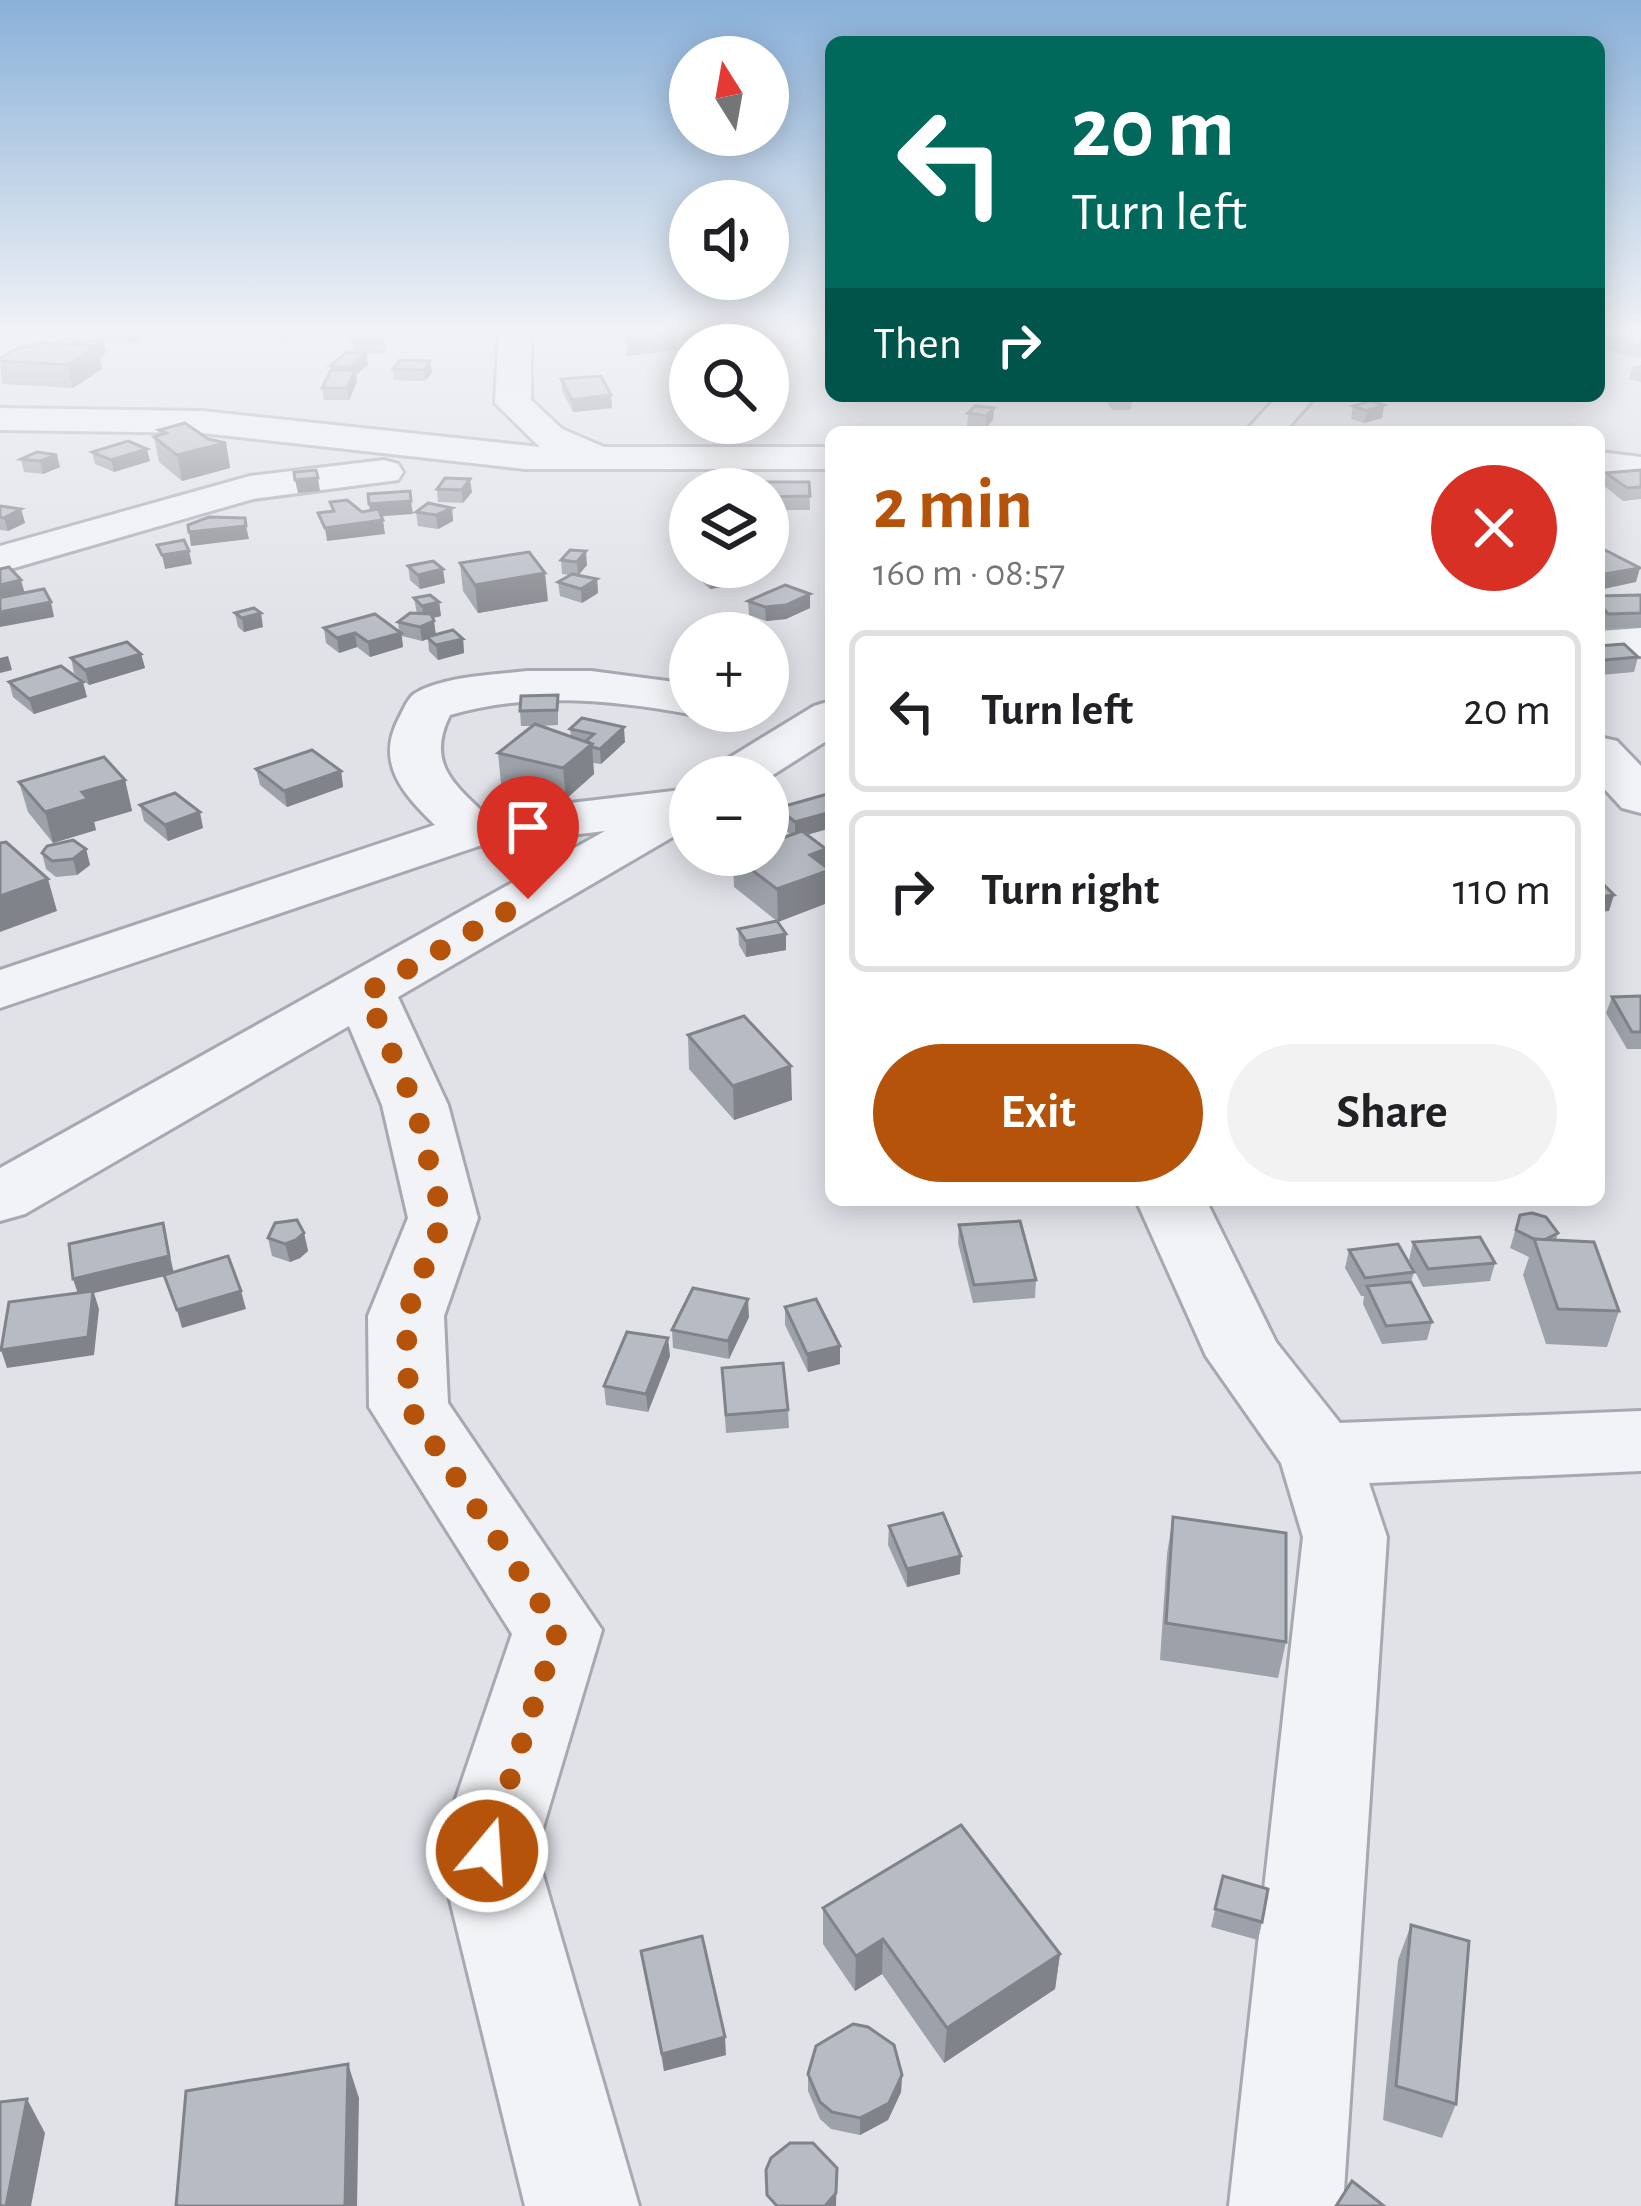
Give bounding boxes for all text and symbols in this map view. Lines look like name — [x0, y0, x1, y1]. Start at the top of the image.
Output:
north arrow — [669, 36, 789, 156]
map controls — [669, 36, 789, 876]
icon: left — [873, 84, 1029, 240]
text: 20 m — [1071, 88, 1235, 172]
button: sound — [669, 180, 789, 300]
text: Turn left — [1071, 186, 1247, 240]
icon: right — [986, 312, 1052, 378]
text: Then — [873, 322, 962, 367]
button: search — [669, 324, 789, 444]
button: close — [1431, 465, 1557, 591]
button: layers — [669, 468, 789, 588]
text: 2 min — [873, 469, 1033, 541]
text: 160 m · 08:57 — [873, 554, 1065, 593]
button: + — [669, 612, 789, 732]
icon: left — [879, 678, 945, 744]
text: Turn left — [981, 688, 1133, 733]
text: 20 m — [1463, 688, 1551, 733]
button: − — [669, 756, 789, 876]
pin — [477, 776, 579, 899]
icon: arrive — [495, 794, 561, 860]
icon: right — [879, 858, 945, 924]
text: Turn right — [981, 868, 1159, 913]
text: 110 m — [1453, 868, 1551, 913]
button: Exit — [873, 1044, 1203, 1182]
button: Share — [1227, 1044, 1557, 1182]
position arrow — [424, 1788, 550, 1914]

